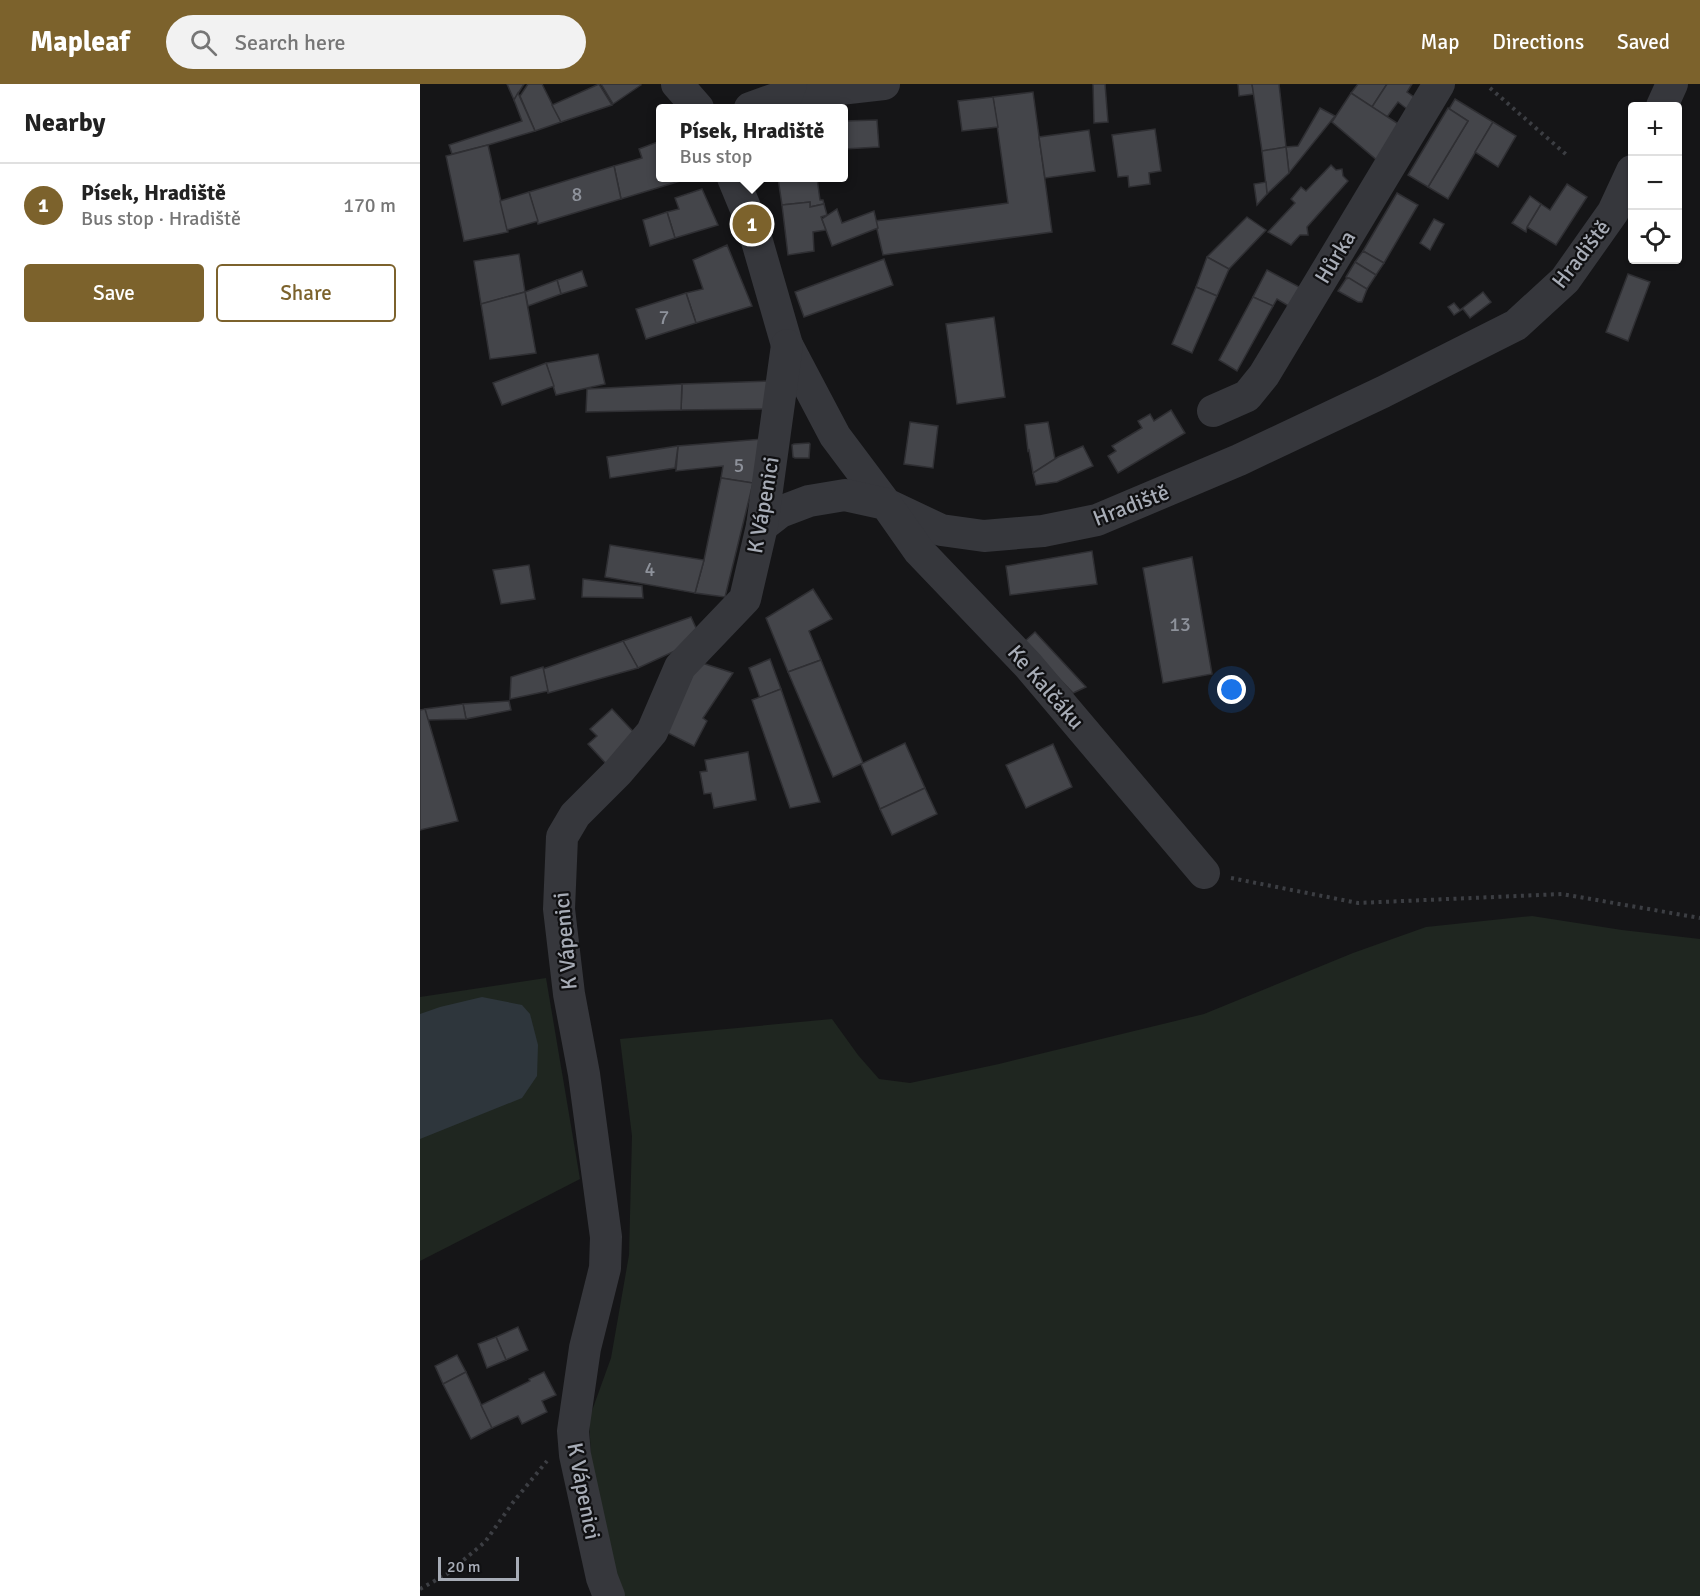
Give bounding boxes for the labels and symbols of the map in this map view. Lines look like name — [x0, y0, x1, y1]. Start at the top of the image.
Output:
house number: 8 — [572, 182, 582, 207]
pin: 1 — [732, 202, 772, 246]
street label: Hradiště — [1546, 214, 1616, 294]
street label: Hůrka — [1309, 226, 1361, 288]
house number: 7 — [659, 305, 669, 330]
house number: 5 — [734, 453, 744, 478]
street label: K Vápenici — [741, 454, 785, 556]
street label: Hradiště — [1089, 478, 1173, 532]
house number: 4 — [645, 557, 656, 582]
house number: 13 — [1169, 612, 1191, 637]
street label: Ke Kalčáku — [1002, 639, 1090, 735]
your location — [1217, 675, 1246, 704]
street label: K Vápenici — [547, 891, 583, 991]
street label: K Vápenici — [561, 1440, 607, 1542]
scale bar — [438, 1554, 519, 1582]

